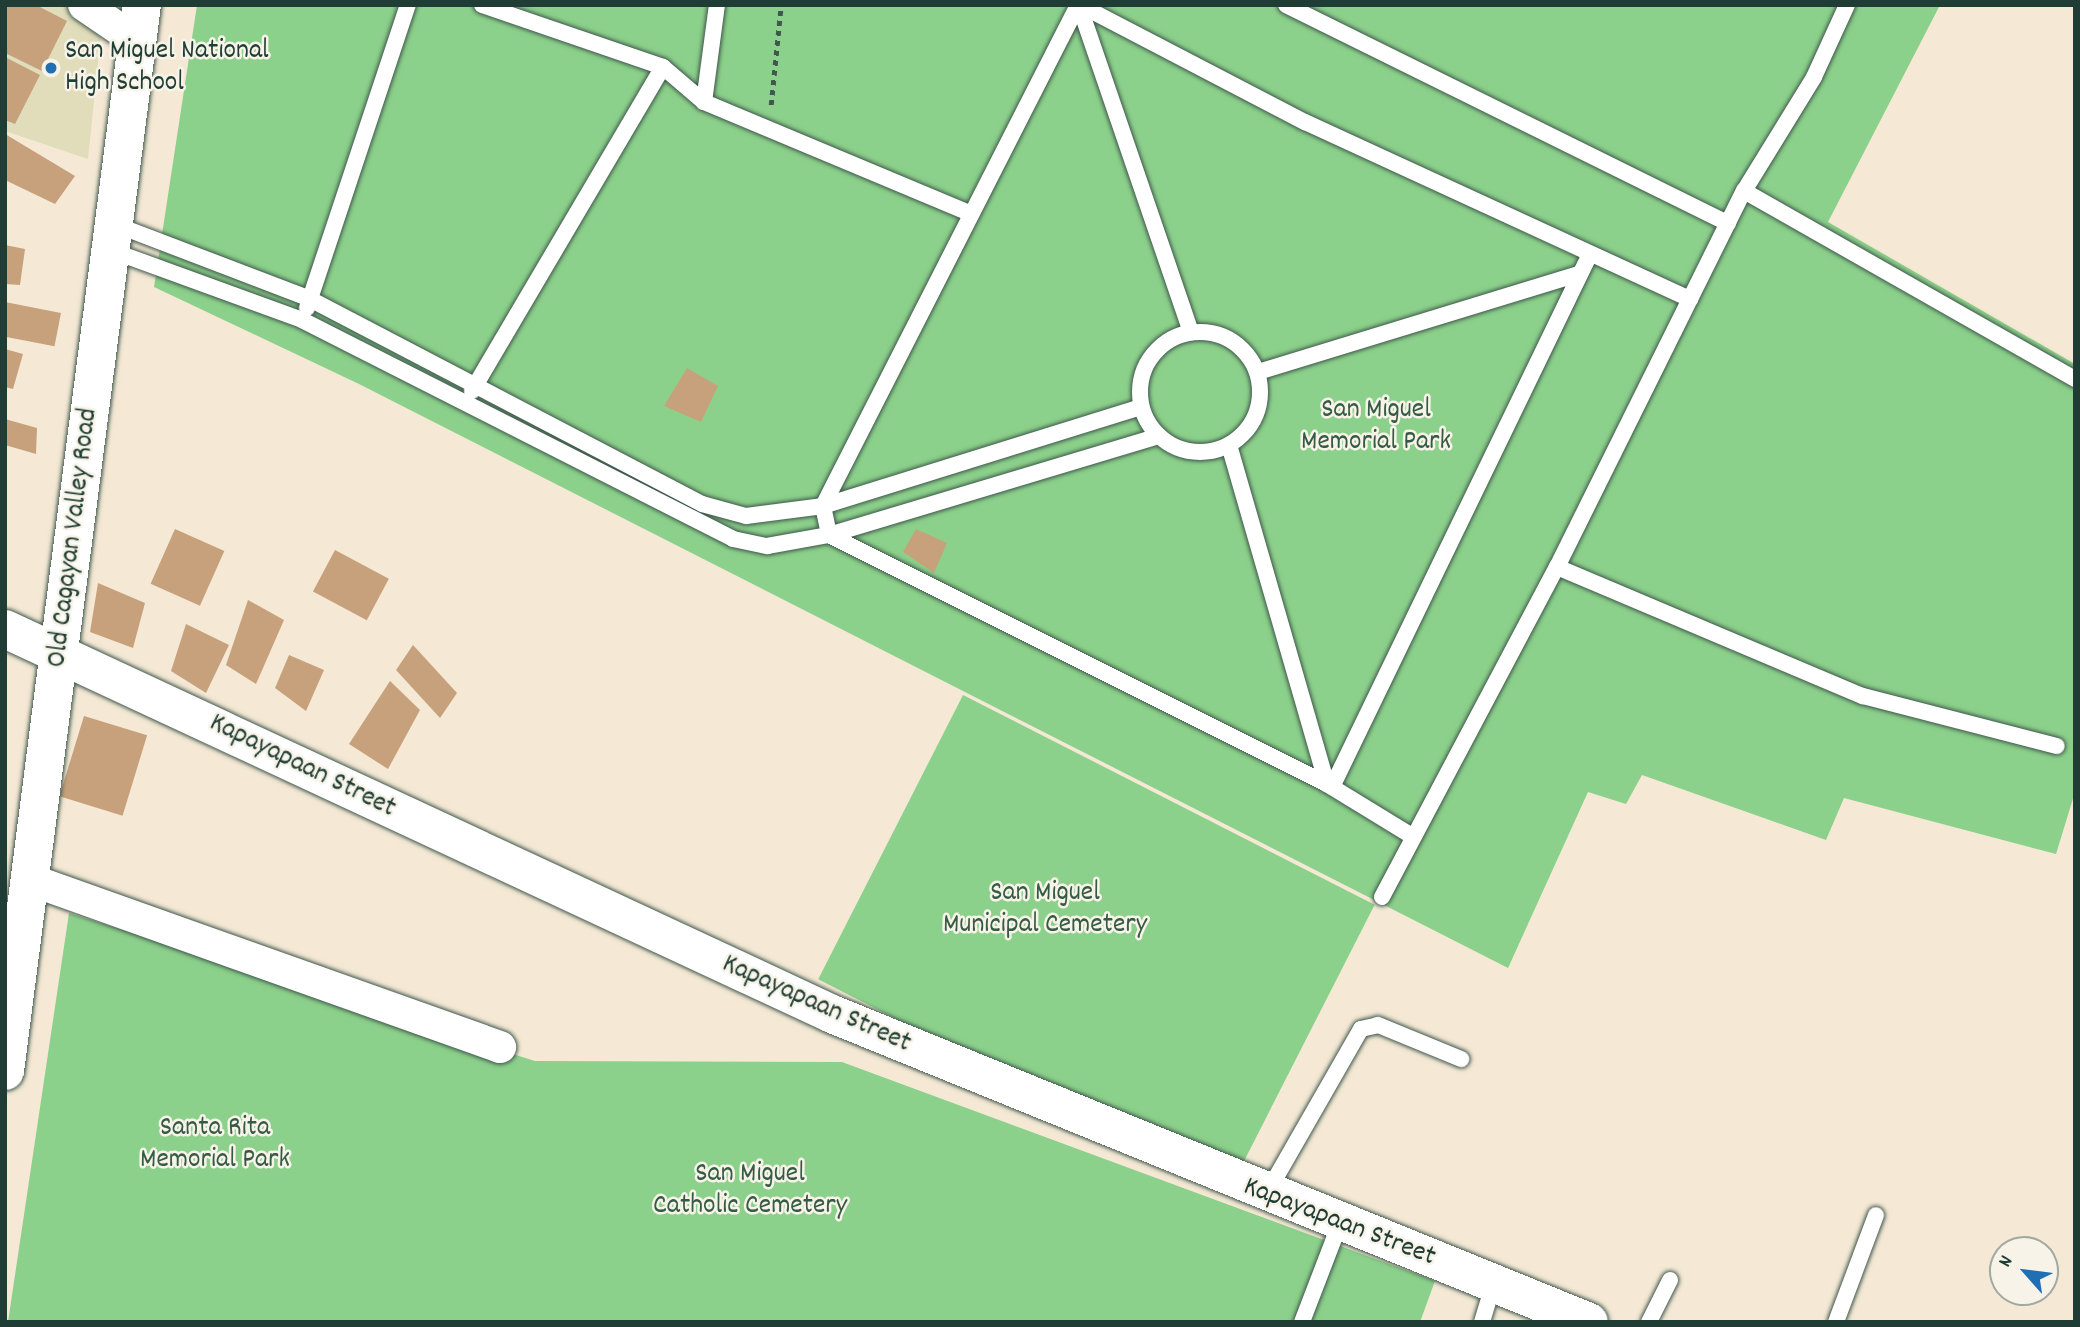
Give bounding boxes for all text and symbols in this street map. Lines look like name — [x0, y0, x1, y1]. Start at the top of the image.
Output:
place label: San Miguel National High School — [65, 35, 269, 101]
marker: San Miguel National High School — [43, 60, 59, 76]
park label: San Miguel Memorial Park — [1301, 394, 1451, 460]
street label: Old Cagayan Valley Road — [41, 407, 107, 669]
street label: Kapayapaan Street — [203, 707, 401, 827]
park label: San Miguel Municipal Cemetery — [943, 877, 1147, 943]
street label: Kapayapaan Street — [716, 948, 916, 1062]
park label: Santa Rita Memorial Park — [140, 1112, 290, 1178]
park label: San Miguel Catholic Cemetery — [653, 1158, 847, 1224]
street label: Kapayapaan Street — [1238, 1171, 1440, 1275]
north arrow — [1989, 1236, 2059, 1306]
text: N — [1993, 1251, 2021, 1272]

